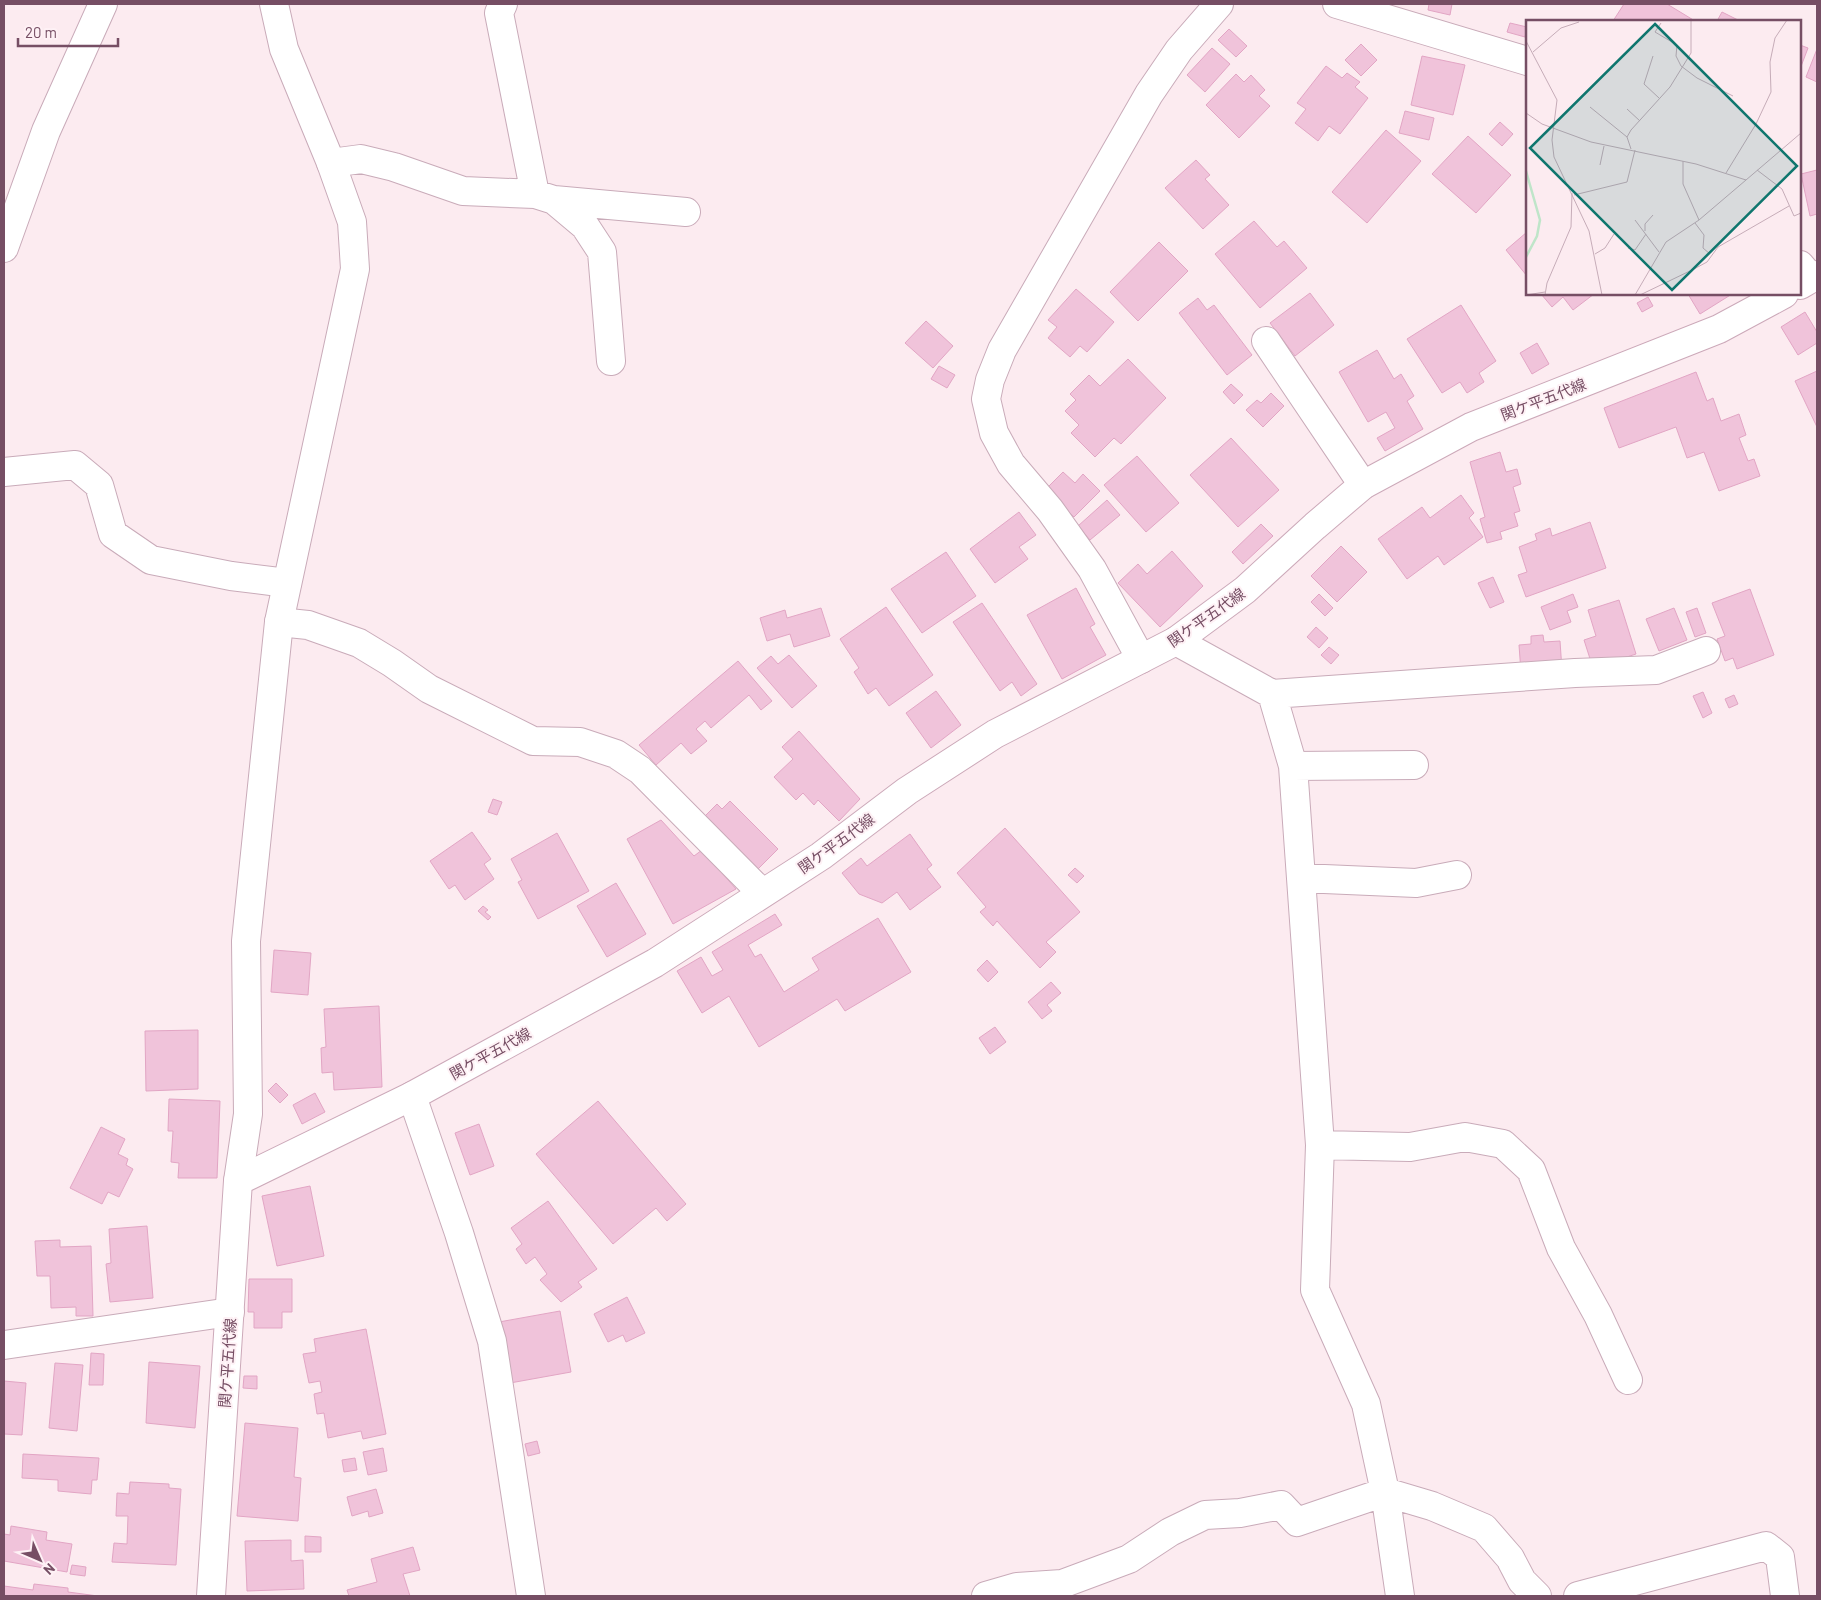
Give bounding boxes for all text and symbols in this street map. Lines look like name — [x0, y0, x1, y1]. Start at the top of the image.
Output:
scale bar — [18, 15, 118, 47]
inset map — [1526, 20, 1801, 295]
text: 20 m — [25, 23, 57, 41]
street label: 関ケ平五代線 — [1498, 374, 1588, 424]
street label: 関ケ平五代線 — [1164, 584, 1248, 650]
street label: 関ケ平五代線 — [794, 809, 878, 877]
street label: 関ケ平五代線 — [446, 1023, 534, 1083]
street label: 関ケ平五代線 — [215, 1317, 239, 1409]
north arrow — [15, 1535, 65, 1585]
text: N — [40, 1560, 59, 1579]

